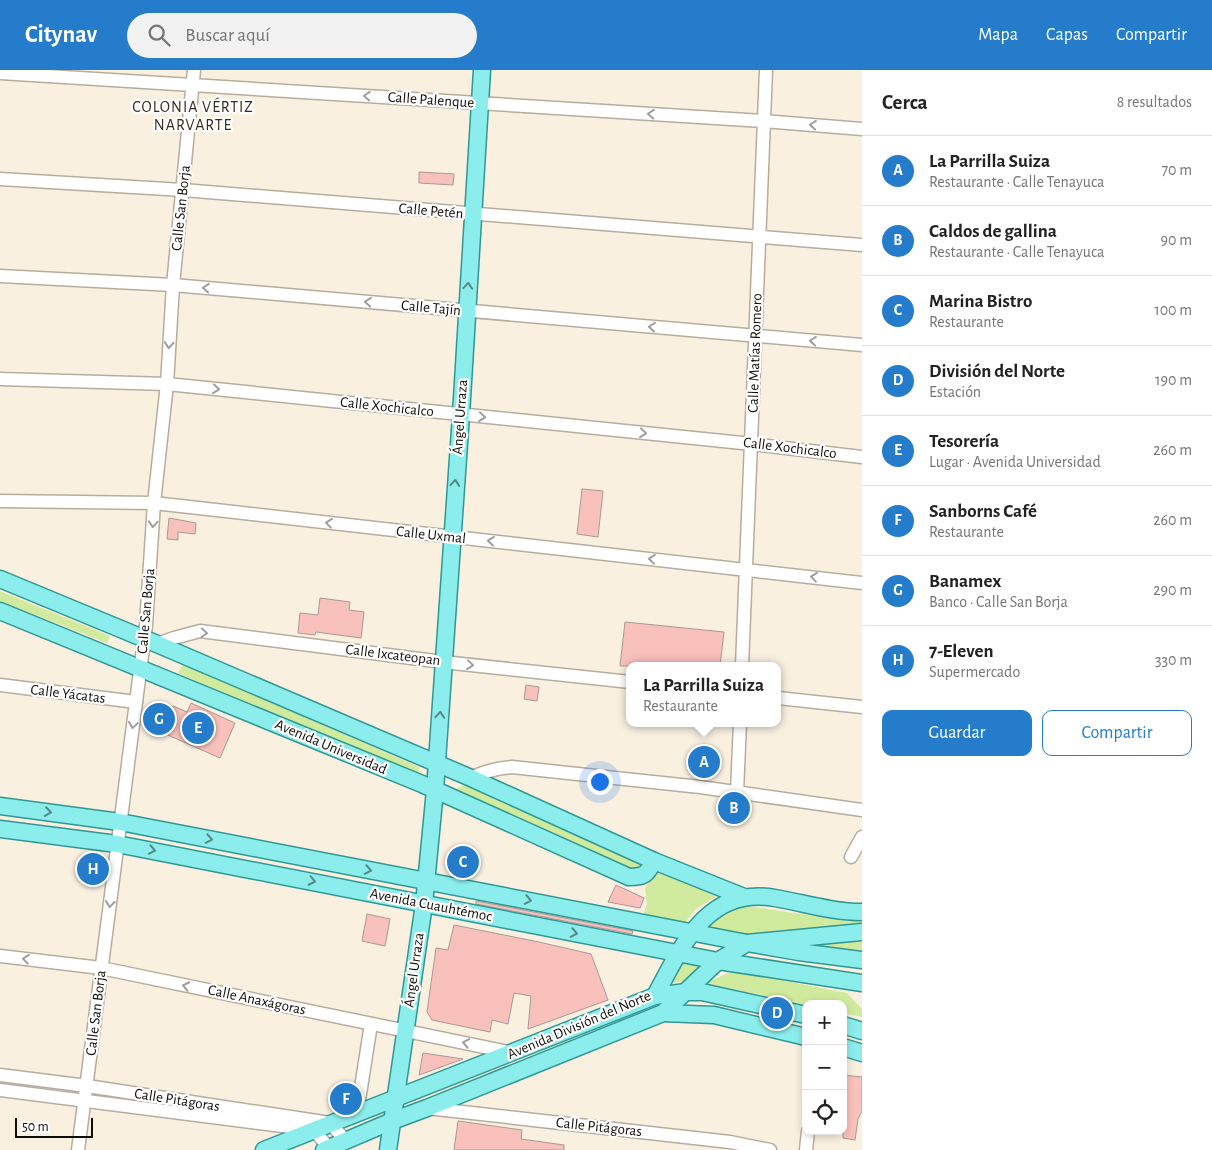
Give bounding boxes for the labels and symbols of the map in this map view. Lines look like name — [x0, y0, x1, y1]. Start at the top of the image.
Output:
street label: Calle Palenque — [387, 90, 475, 111]
one-way arrow — [363, 91, 371, 102]
district label: COLONIA VÉRTIZ NARVARTE — [132, 97, 254, 133]
one-way arrow — [647, 109, 655, 120]
one-way arrow — [809, 120, 817, 131]
street label: Calle San Borja — [169, 164, 193, 252]
street label: Calle Petén — [398, 201, 464, 221]
one-way arrow — [462, 281, 473, 289]
one-way arrow — [201, 283, 209, 294]
street label: Calle Matías Romero — [745, 293, 765, 413]
one-way arrow — [363, 297, 371, 308]
street label: Calle Tajín — [400, 298, 462, 318]
one-way arrow — [647, 321, 655, 332]
one-way arrow — [809, 336, 817, 347]
one-way arrow — [164, 341, 175, 349]
street label: Ángel Urraza — [448, 379, 470, 455]
one-way arrow — [212, 383, 220, 394]
street label: Calle Xochicalco — [339, 395, 435, 419]
one-way arrow — [478, 411, 486, 422]
one-way arrow — [640, 427, 648, 438]
street label: Calle Xochicalco — [742, 435, 838, 461]
one-way arrow — [450, 478, 461, 486]
one-way arrow — [325, 518, 333, 529]
one-way arrow — [147, 521, 158, 529]
street label: Calle Uxmal — [395, 524, 467, 546]
one-way arrow — [486, 536, 494, 547]
one-way arrow — [648, 554, 656, 565]
street label: Calle San Borja — [135, 567, 157, 655]
one-way arrow — [809, 572, 817, 583]
one-way arrow — [201, 627, 209, 638]
street label: Calle Ixcateopan — [345, 642, 441, 668]
one-way arrow — [466, 659, 474, 670]
street label: Calle Yácatas — [30, 682, 106, 706]
pin: G — [143, 700, 175, 738]
pin: E — [182, 709, 214, 747]
one-way arrow — [434, 710, 445, 718]
street label: Avenida Universidad — [273, 717, 389, 777]
one-way arrow — [128, 721, 139, 729]
pin: A — [688, 743, 720, 781]
your location — [587, 769, 613, 795]
pin: B — [718, 789, 750, 827]
one-way arrow — [45, 806, 53, 817]
one-way arrow — [204, 833, 213, 844]
pin: C — [447, 843, 479, 881]
one-way arrow — [148, 844, 157, 855]
pin: H — [77, 850, 109, 888]
one-way arrow — [364, 864, 372, 874]
one-way arrow — [307, 875, 316, 886]
street label: Avenida Cuauhtémoc — [369, 886, 494, 924]
one-way arrow — [523, 895, 532, 905]
one-way arrow — [105, 900, 116, 908]
one-way arrow — [570, 928, 578, 938]
street label: Ángel Urraza — [399, 931, 427, 1008]
one-way arrow — [22, 954, 30, 965]
street label: Calle San Borja — [83, 969, 109, 1057]
one-way arrow — [182, 981, 191, 991]
street label: Calle Anaxágoras — [207, 982, 307, 1018]
street label: Avenida División del Norte — [505, 988, 653, 1062]
pin: D — [761, 994, 793, 1032]
one-way arrow — [461, 1038, 470, 1049]
pin: F — [330, 1080, 362, 1118]
street label: Calle Pitágoras — [133, 1086, 221, 1114]
scale bar — [15, 1115, 92, 1138]
street label: Calle Pitágoras — [555, 1115, 643, 1139]

